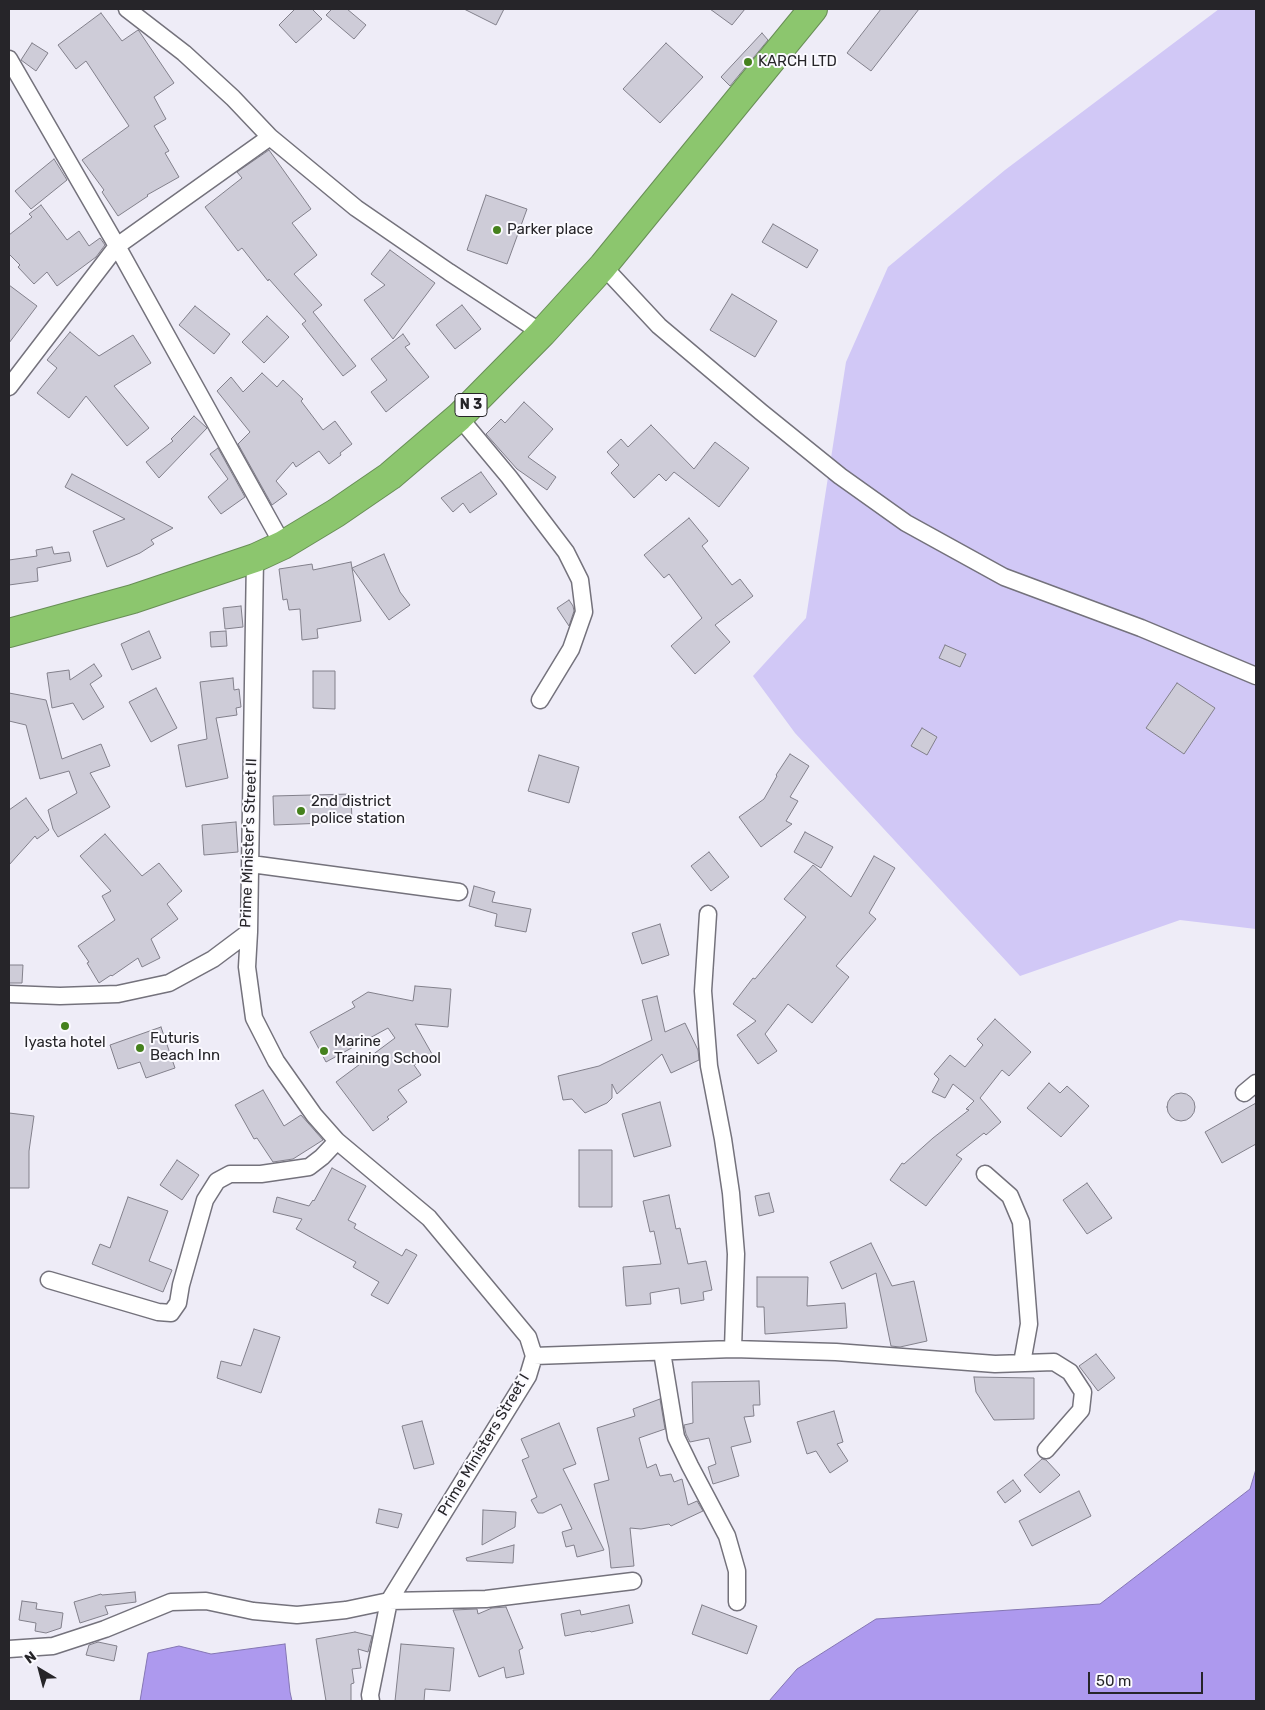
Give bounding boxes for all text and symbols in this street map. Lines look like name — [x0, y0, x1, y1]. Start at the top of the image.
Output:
place label: KARCH LTD — [758, 53, 837, 71]
marker: KARCH LTD — [742, 56, 754, 68]
place label: Parker place — [507, 221, 593, 239]
marker: Parker place — [491, 224, 503, 236]
road number: N 3 — [455, 394, 487, 416]
street label: Prime Minister's Street II — [237, 758, 261, 928]
place label: 2nd district police station — [311, 793, 405, 828]
marker: 2nd district police station — [295, 805, 307, 817]
marker: Iyasta hotel — [59, 1020, 71, 1032]
place label: Futuris Beach Inn — [150, 1030, 220, 1065]
place label: Marine Training School — [334, 1033, 441, 1068]
place label: Iyasta hotel — [24, 1034, 106, 1052]
marker: Futuris Beach Inn — [134, 1042, 146, 1054]
marker: Marine Training School — [318, 1045, 330, 1057]
street label: Prime Ministers Street I — [434, 1371, 534, 1519]
north arrow — [15, 1645, 65, 1695]
text: N — [22, 1648, 40, 1667]
scale bar — [1090, 1662, 1205, 1694]
text: 50 m — [1096, 1672, 1131, 1690]

